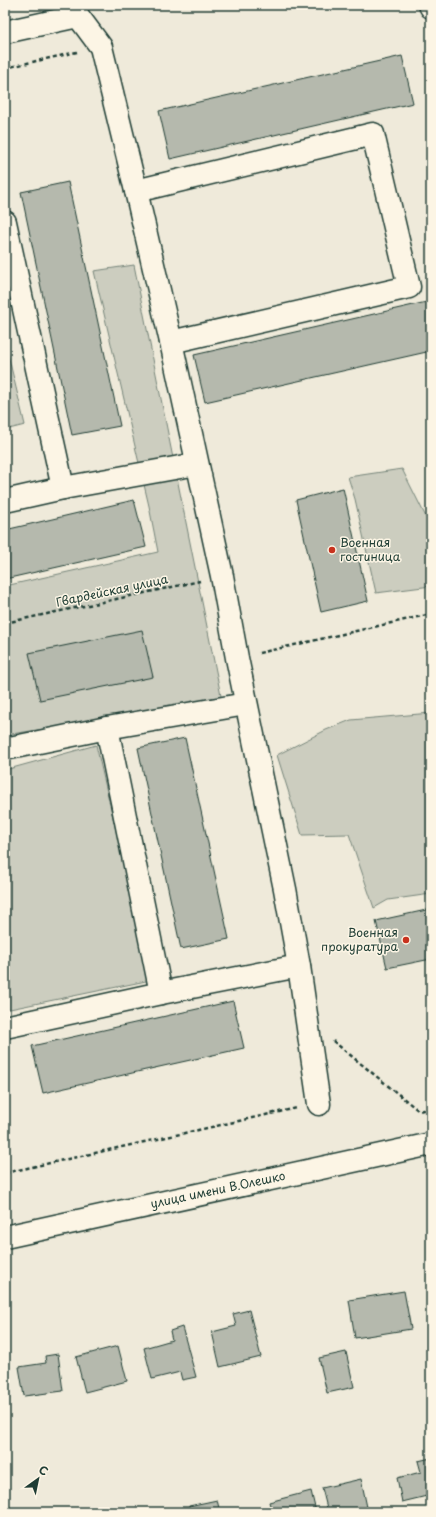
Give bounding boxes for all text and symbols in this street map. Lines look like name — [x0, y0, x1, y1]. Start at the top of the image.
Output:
place label: Военная гостиница — [340, 533, 401, 565]
marker: Военная гостиница — [327, 545, 337, 555]
street label: Гвардейская улица — [54, 569, 170, 611]
place label: Военная прокуратура — [321, 923, 399, 955]
marker: Военная прокуратура — [401, 935, 411, 945]
street label: улица имени В.Олешко — [149, 1166, 287, 1212]
north arrow — [18, 1459, 58, 1499]
text: С — [36, 1461, 52, 1480]

